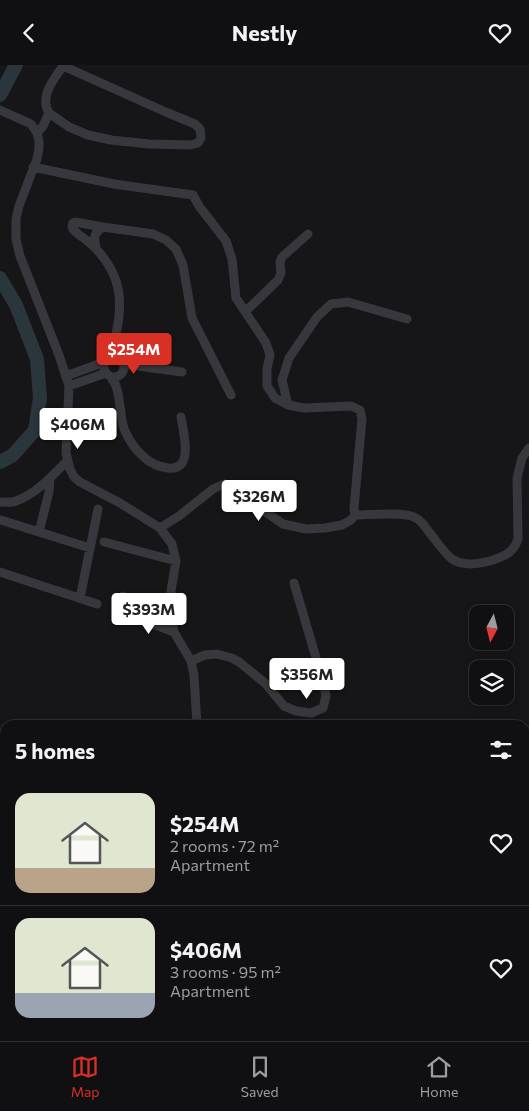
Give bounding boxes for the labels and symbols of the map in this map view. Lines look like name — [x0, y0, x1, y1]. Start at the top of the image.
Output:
pin: $254M — [99, 333, 169, 375]
pin: $406M — [43, 407, 113, 450]
pin: $326M — [224, 479, 294, 522]
pin: $393M — [114, 593, 184, 635]
north arrow — [469, 605, 514, 650]
pin: $356M — [272, 657, 342, 700]

